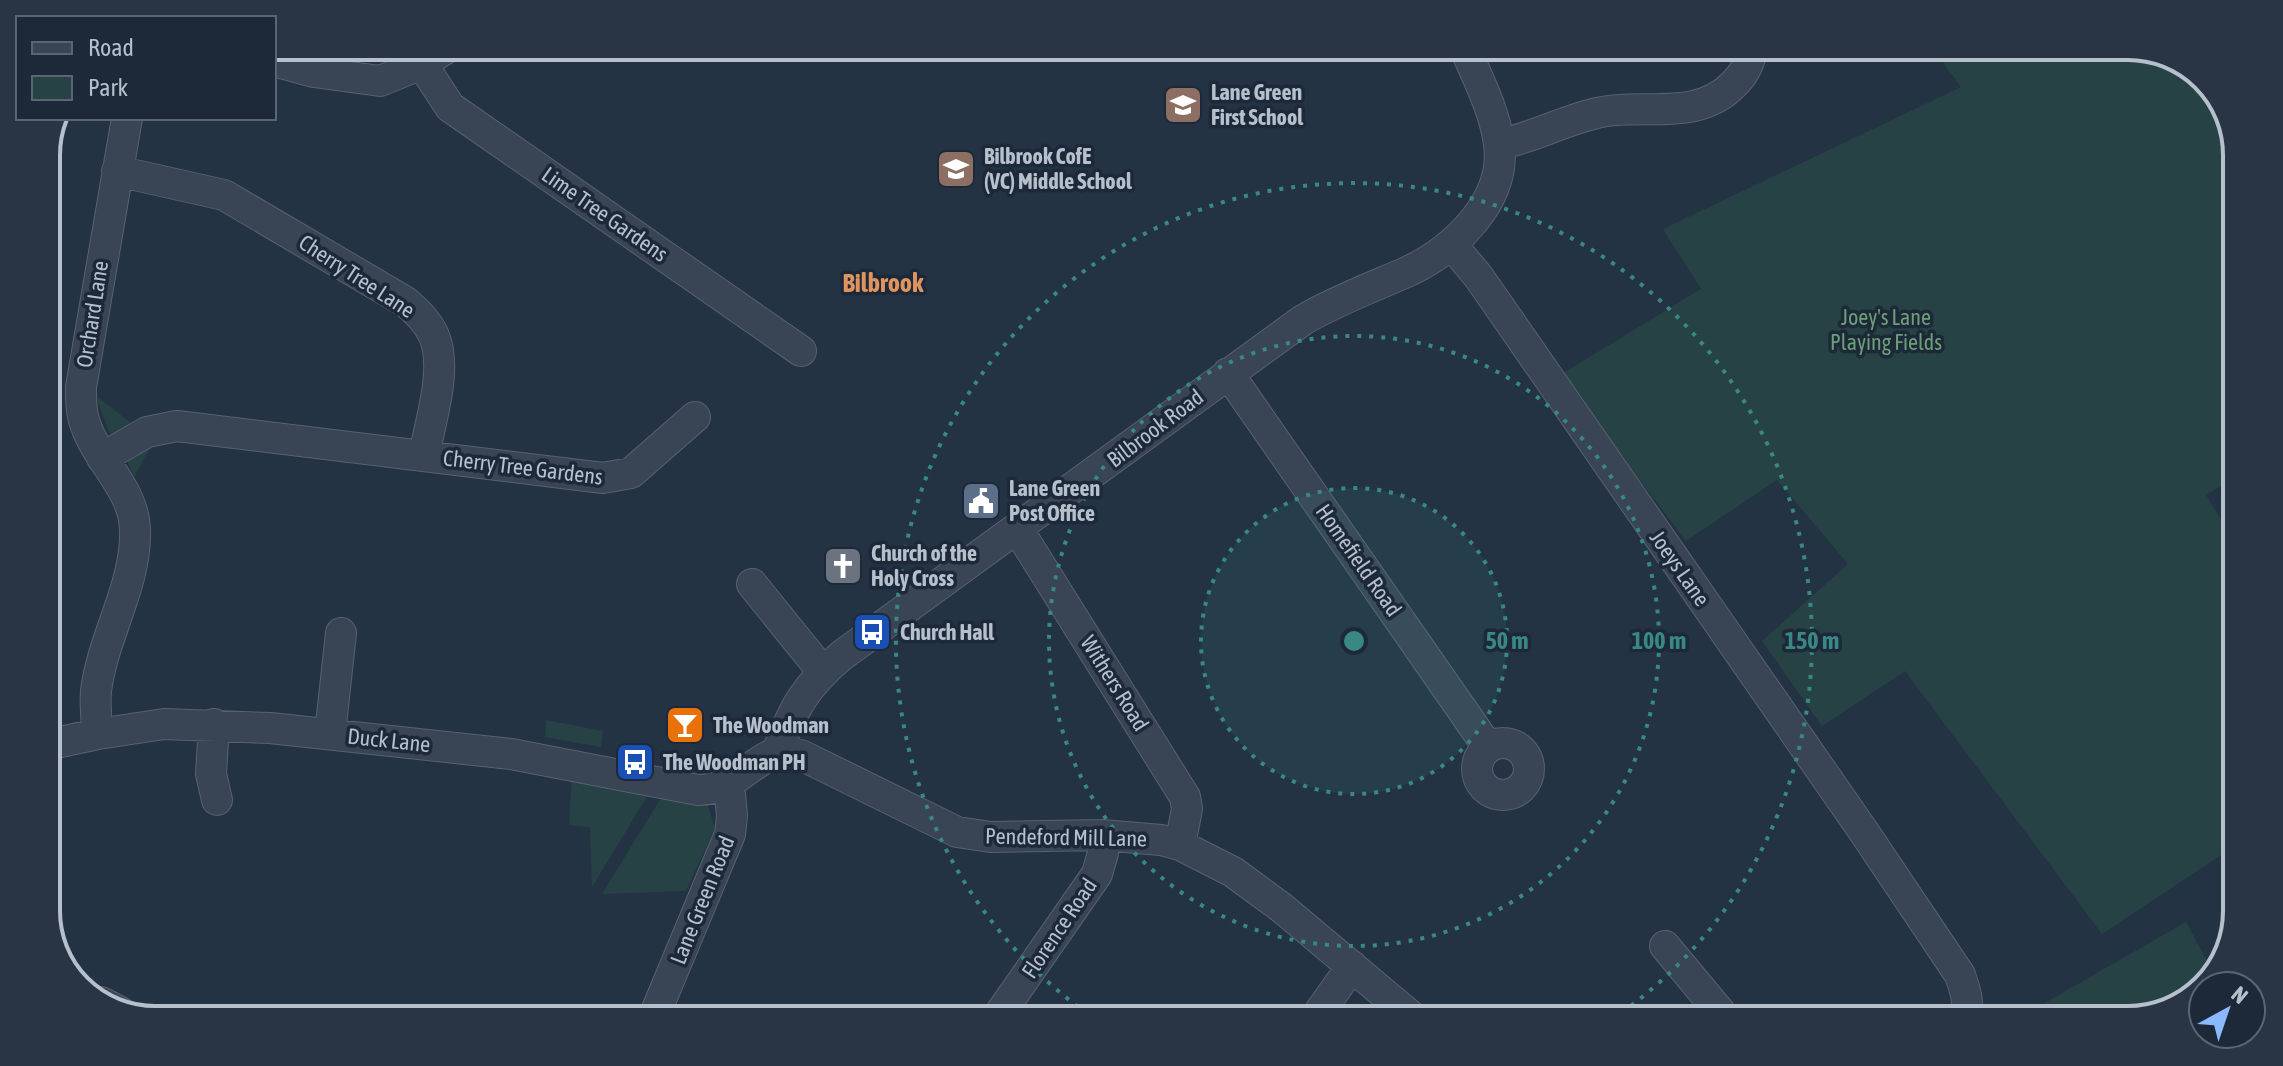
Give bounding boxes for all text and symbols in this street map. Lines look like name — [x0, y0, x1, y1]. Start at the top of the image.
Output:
legend — [16, 16, 276, 120]
text: Road — [88, 34, 134, 61]
text: Park — [88, 74, 129, 101]
place label: Lane Green First School — [1211, 79, 1304, 130]
school or university icon: Lane Green First School — [1162, 84, 1204, 126]
place label: Bilbrook CofE (VC) Middle School — [984, 143, 1133, 194]
school or university icon: Bilbrook CofE (VC) Middle School — [935, 148, 977, 190]
street label: Lime Tree Gardens — [537, 161, 673, 267]
street label: Cherry Tree Lane — [294, 229, 420, 323]
street label: Orchard Lane — [71, 259, 113, 369]
district label: Bilbrook — [842, 268, 924, 298]
park label: Joey's Lane Playing Fields — [1830, 304, 1942, 355]
street label: Bilbrook Road — [1102, 383, 1208, 473]
street label: Cherry Tree Gardens — [442, 444, 604, 490]
place label: Lane Green Post Office — [1009, 475, 1100, 526]
public building icon: Lane Green Post Office — [960, 480, 1002, 522]
street label: Homefield Road — [1311, 499, 1407, 621]
street label: Joeys Lane — [1645, 525, 1715, 611]
place label: Church of the Holy Cross — [871, 540, 977, 591]
church icon: Church of the Holy Cross — [822, 545, 864, 587]
bus stop icon: Church Hall — [851, 611, 893, 653]
place label: Church Hall — [900, 619, 995, 645]
centre of rings — [1340, 627, 1368, 655]
text: 50 m — [1485, 627, 1529, 654]
text: 100 m — [1632, 627, 1686, 654]
text: 150 m — [1785, 627, 1839, 654]
street label: Withers Road — [1076, 631, 1154, 735]
bar icon: The Woodman — [664, 704, 706, 746]
place label: The Woodman — [713, 712, 829, 738]
street label: Duck Lane — [346, 723, 432, 757]
bus stop icon: The Woodman PH — [614, 741, 656, 783]
place label: The Woodman PH — [663, 749, 806, 775]
street label: Pendeford Mill Lane — [985, 823, 1147, 851]
street label: Lane Green Road — [664, 832, 740, 968]
street label: Florence Road — [1016, 873, 1102, 983]
north arrow — [2187, 970, 2267, 1050]
text: N — [2227, 981, 2253, 1009]

